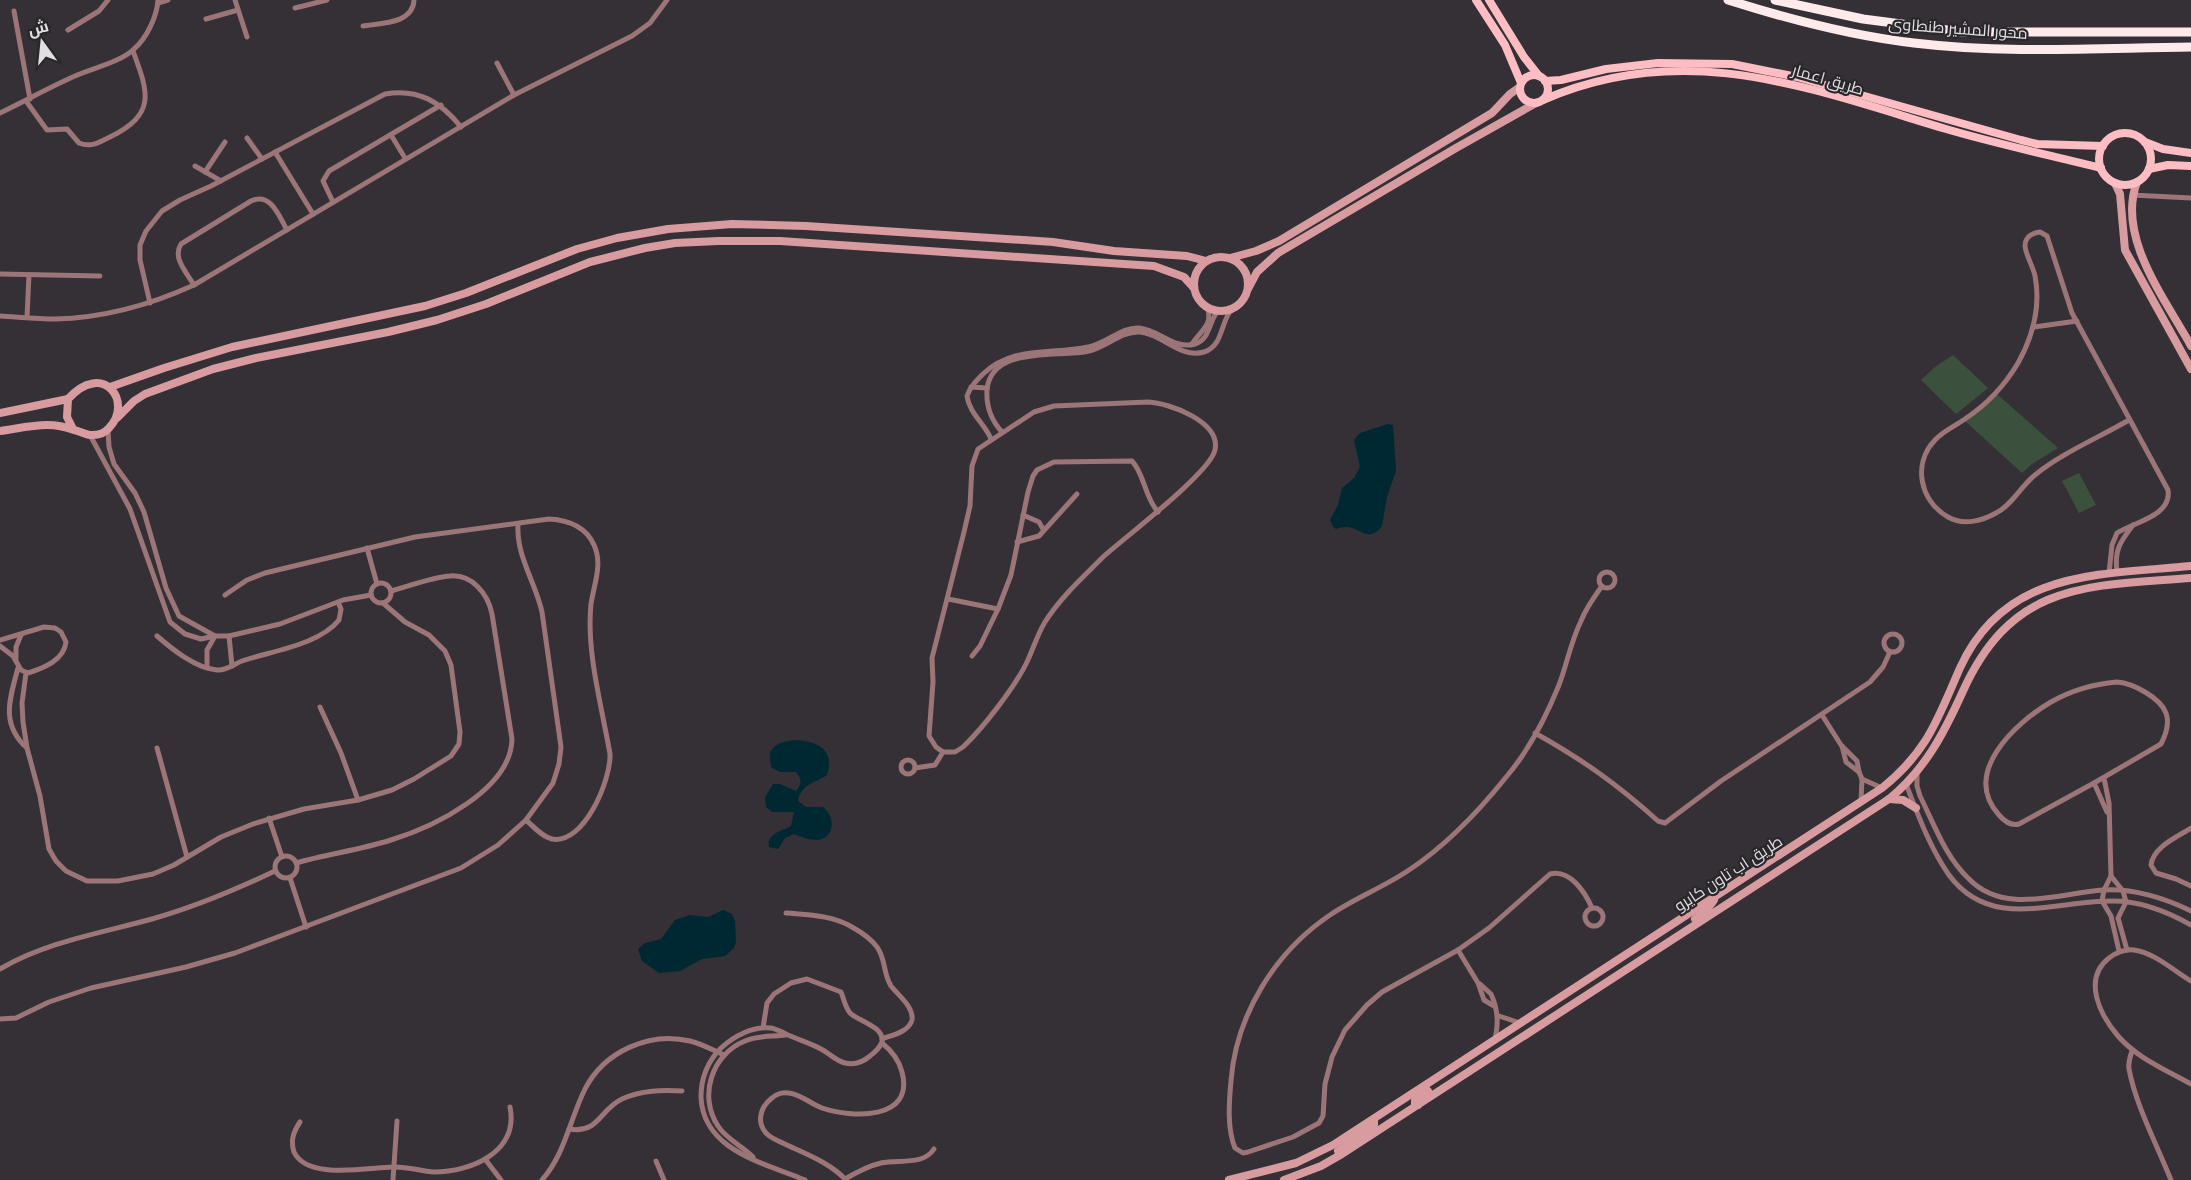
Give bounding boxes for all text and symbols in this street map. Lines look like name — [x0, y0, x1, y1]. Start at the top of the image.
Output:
north arrow — [12, 12, 72, 72]
street label: محور المشير طنطاوى — [1888, 13, 2028, 44]
text: ش — [26, 15, 51, 40]
street label: طريق اعمار — [1789, 59, 1866, 100]
street label: طريق اب تاون كايرو — [1670, 831, 1786, 916]

